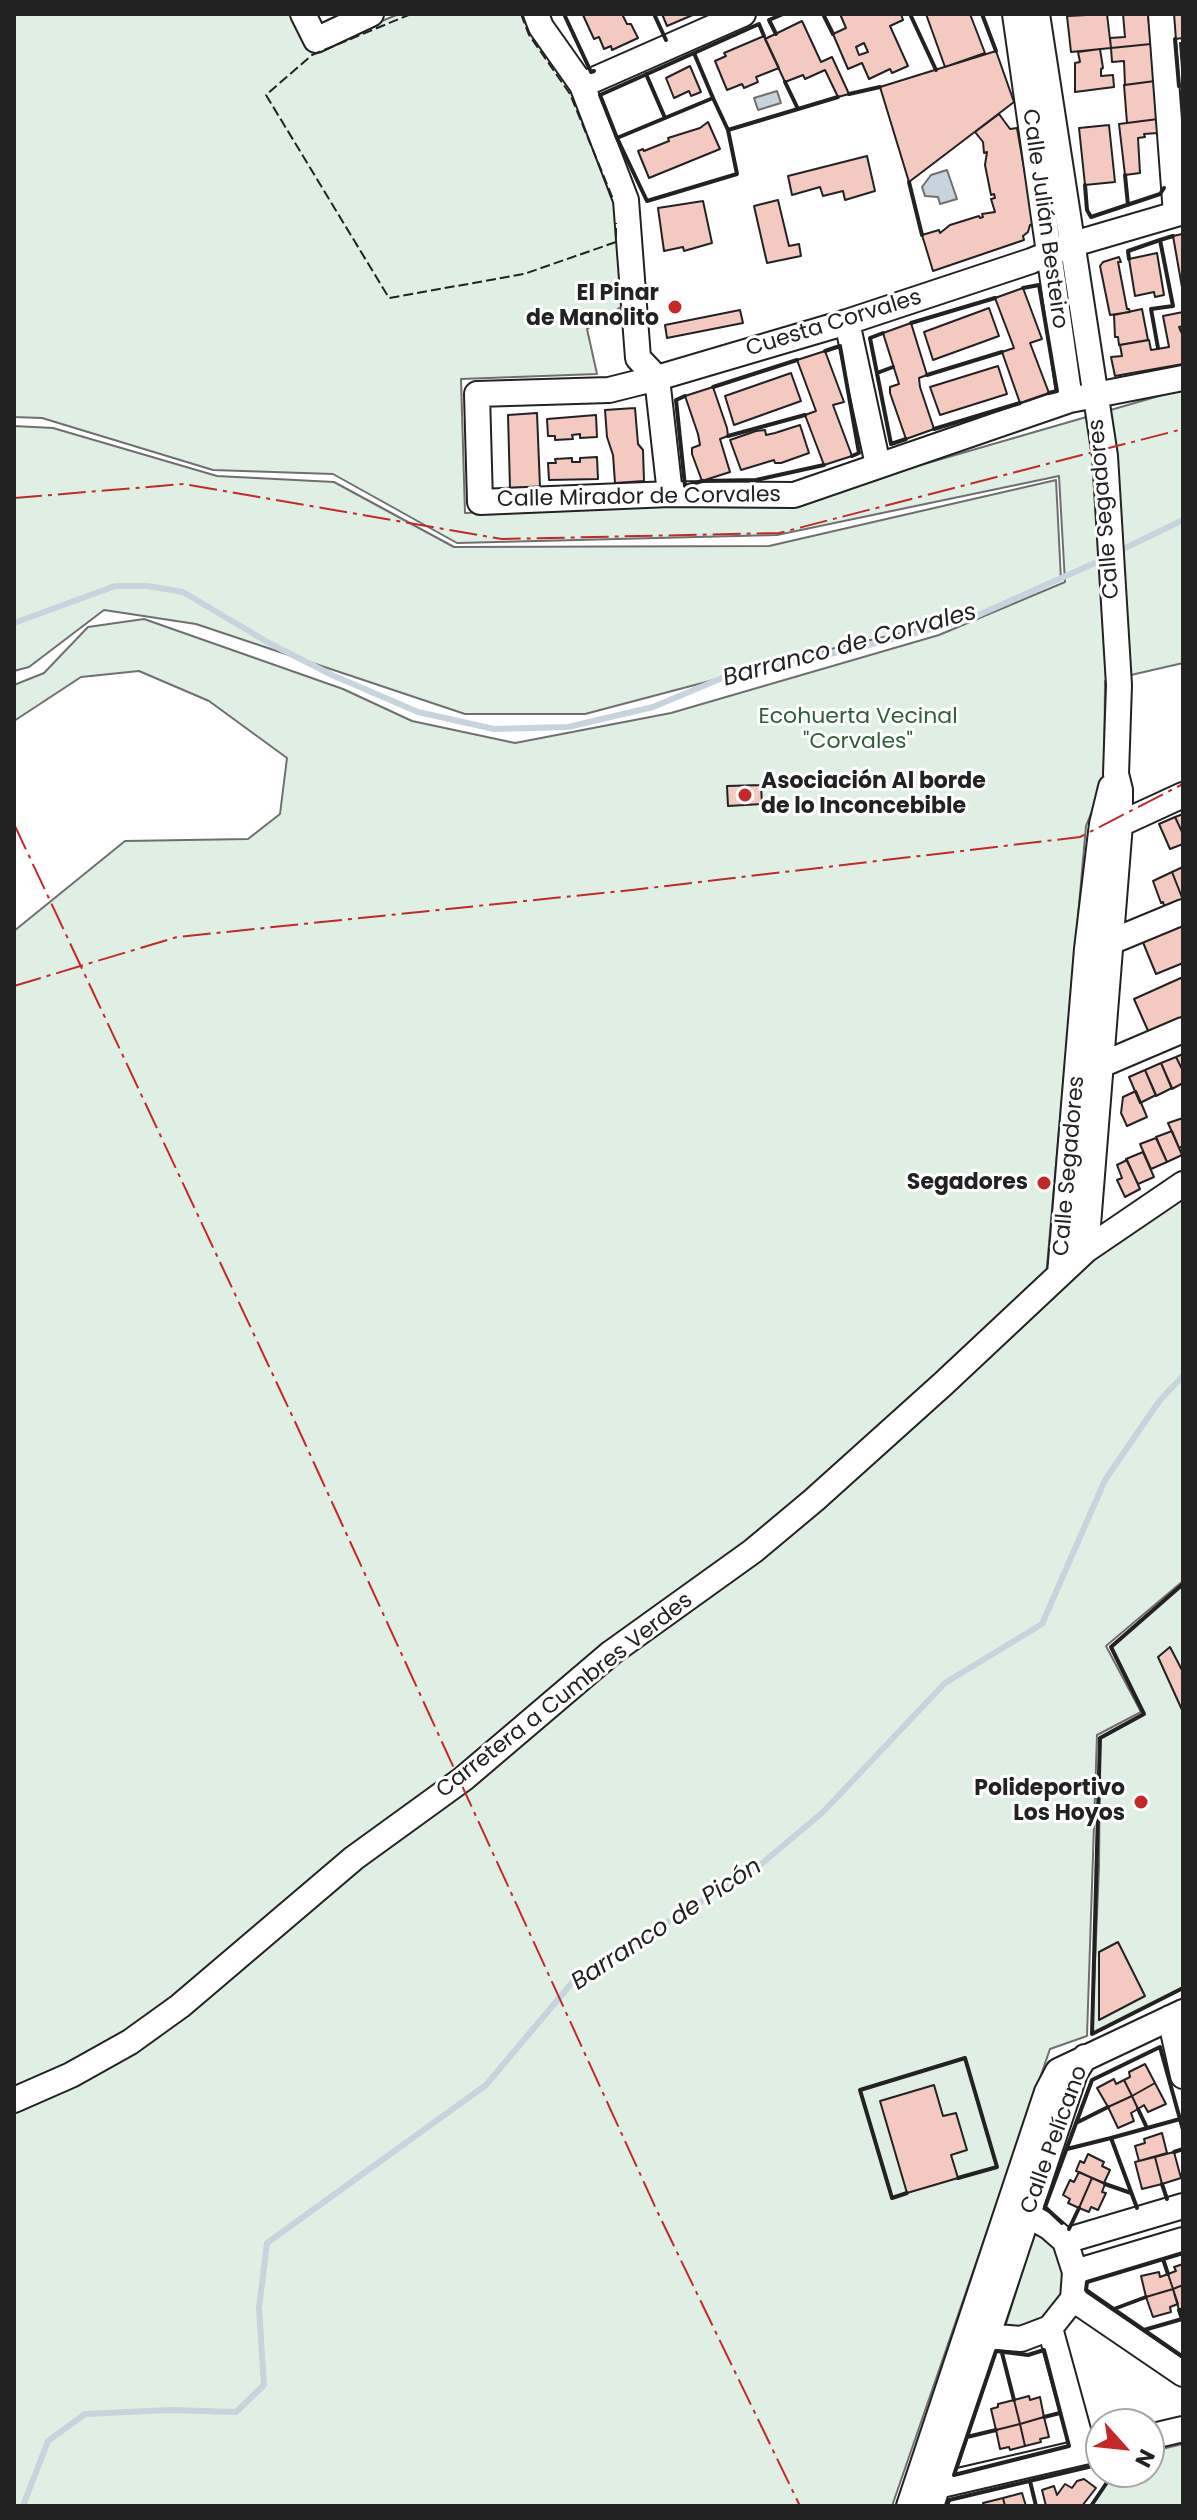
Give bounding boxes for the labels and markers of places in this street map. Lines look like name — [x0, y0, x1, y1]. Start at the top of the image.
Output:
place label: El Pinar de Manolito — [526, 281, 659, 332]
marker: El Pinar de Manolito — [666, 298, 684, 316]
place label: Asociación Al borde de lo Inconcebible — [761, 769, 986, 820]
marker: Asociación Al borde de lo Inconcebible — [736, 786, 754, 804]
place label: Segadores — [907, 1170, 1028, 1196]
marker: Segadores — [1035, 1174, 1053, 1192]
place label: Polideportivo Los Hoyos — [974, 1776, 1125, 1828]
marker: Polideportivo Los Hoyos — [1132, 1793, 1150, 1811]

